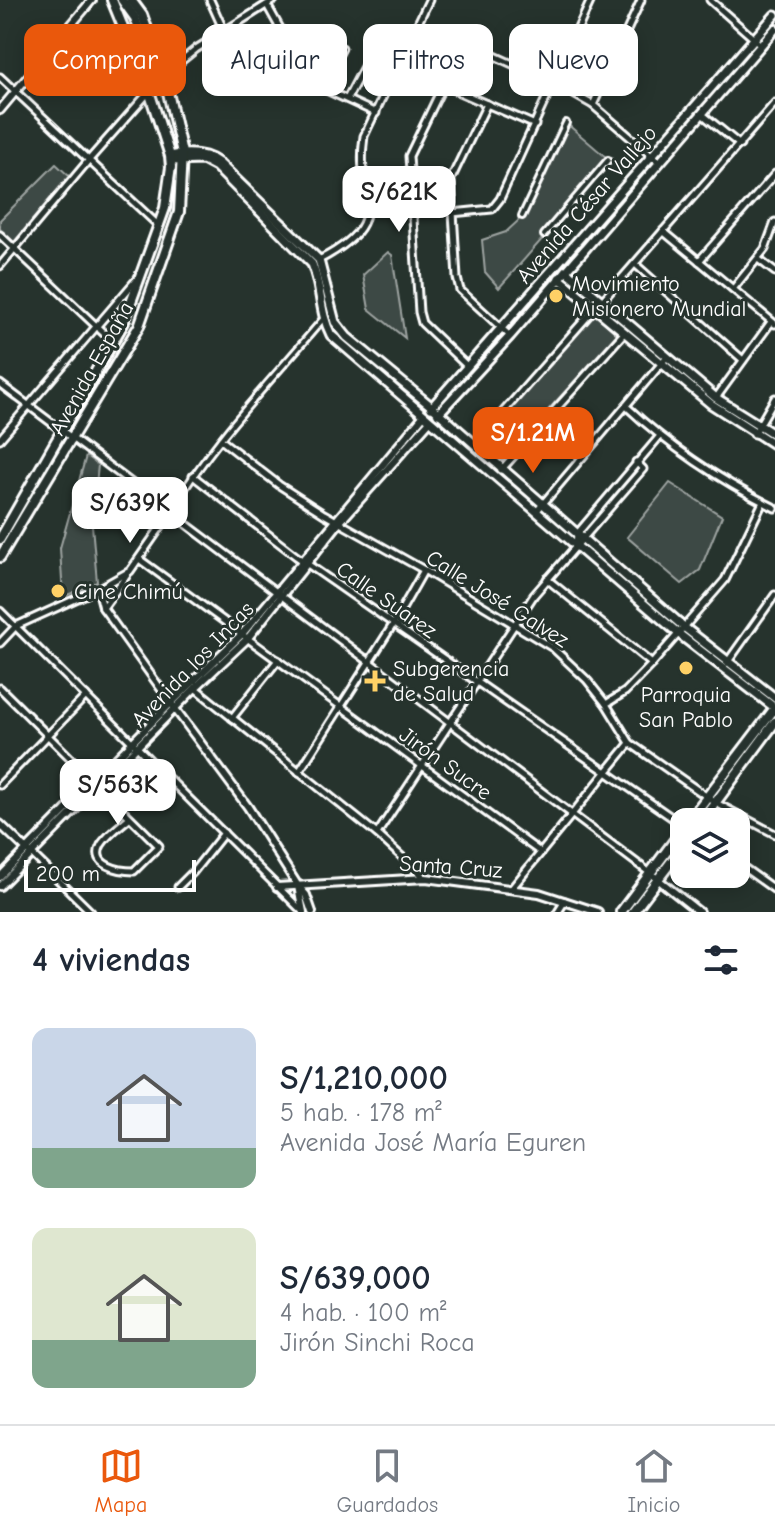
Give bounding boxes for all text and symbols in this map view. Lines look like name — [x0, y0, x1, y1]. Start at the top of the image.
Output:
chip: Comprar — [24, 24, 186, 96]
chip: Alquilar — [202, 24, 347, 96]
chip: Filtros — [363, 24, 493, 96]
chip: Nuevo — [509, 24, 638, 96]
street label: Avenida César Vallejo — [511, 120, 662, 289]
pin: S/621K — [334, 166, 464, 234]
text: S/621K — [361, 177, 438, 207]
place label: Movimiento Misionero Mundial — [572, 271, 746, 322]
marker: Movimiento Misionero Mundial — [547, 287, 565, 305]
street label: Avenida España — [44, 297, 139, 440]
pin: S/1.21M — [459, 407, 607, 475]
text: S/1.21M — [491, 418, 575, 448]
pin: S/639K — [65, 477, 195, 545]
text: S/639K — [90, 488, 170, 518]
street label: Calle José Galvez — [421, 545, 574, 653]
street label: Calle Suarez — [331, 556, 442, 644]
place label: Cine Chimú — [74, 579, 183, 605]
marker: Cine Chimú — [49, 582, 67, 600]
street label: Avenida los Incas — [126, 596, 259, 733]
place label: Subgerencia de Salud — [393, 656, 509, 707]
marker: Parroquia San Pablo — [677, 659, 695, 677]
marker: Subgerencia de Salud — [364, 670, 386, 692]
place label: Parroquia San Pablo — [639, 682, 733, 733]
street label: Jirón Sucre — [394, 722, 497, 806]
pin: S/563K — [53, 759, 183, 827]
text: S/563K — [78, 770, 158, 800]
map controls — [670, 808, 750, 888]
button: layers — [670, 808, 750, 888]
street label: Santa Cruz — [399, 850, 504, 884]
scale bar — [24, 856, 196, 892]
text: 200 m — [36, 861, 100, 887]
icon: filters — [699, 938, 743, 982]
text: 4 viviendas — [32, 940, 190, 980]
text: S/1,210,000 — [280, 1058, 448, 1098]
icon: home — [96, 1060, 192, 1156]
text: 5 hab. · 178 m² — [280, 1098, 442, 1128]
text: Avenida José María Eguren — [280, 1128, 586, 1158]
text: S/639,000 — [280, 1258, 431, 1298]
icon: home — [96, 1260, 192, 1356]
text: 4 hab. · 100 m² — [280, 1298, 446, 1328]
text: Jirón Sinchi Roca — [280, 1328, 475, 1358]
tab: Mapa — [95, 1444, 147, 1518]
tab: Guardados — [337, 1444, 438, 1518]
tab: Inicio — [627, 1444, 680, 1518]

